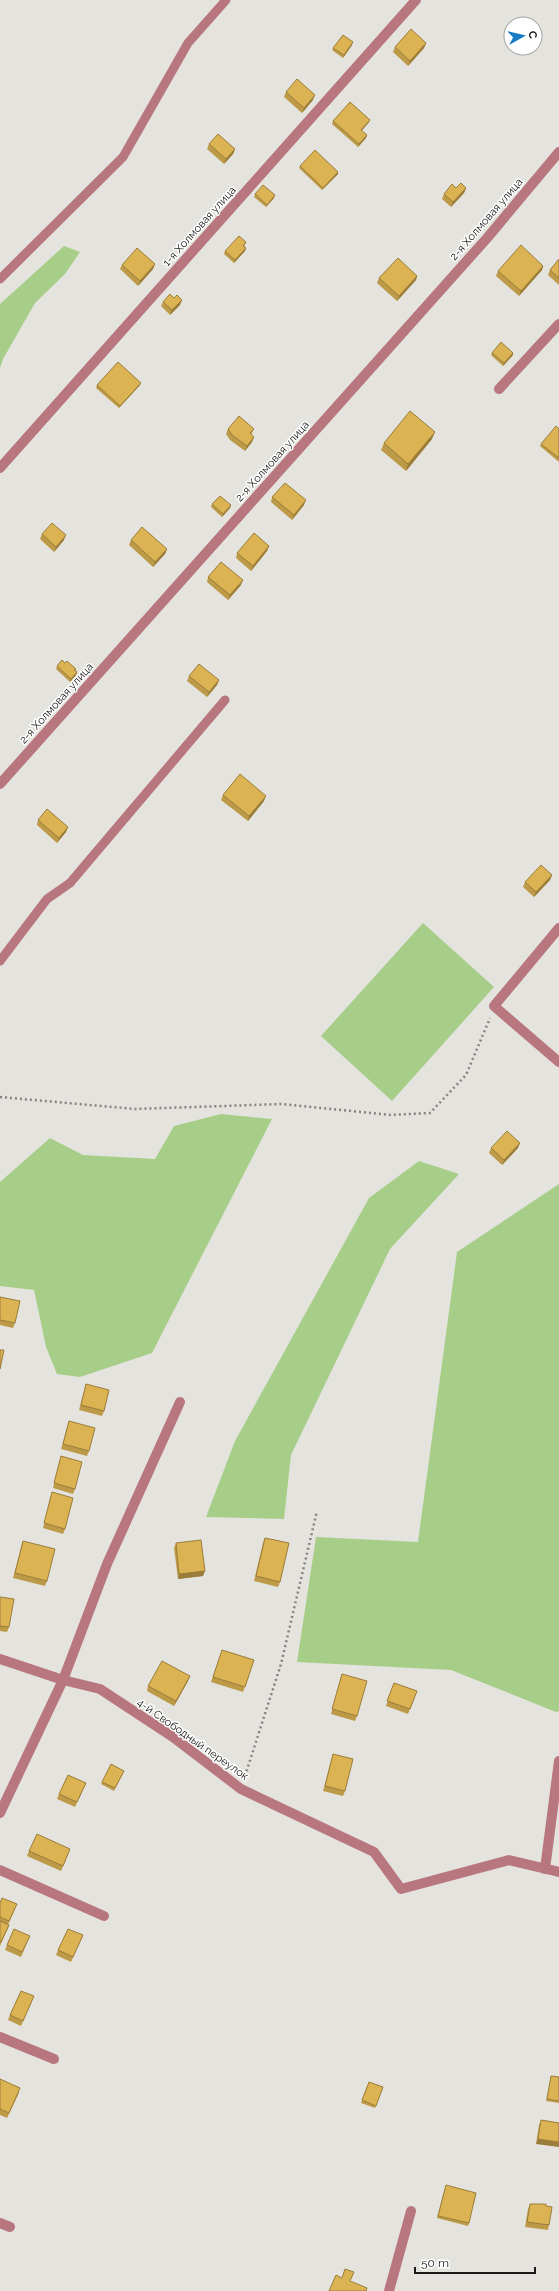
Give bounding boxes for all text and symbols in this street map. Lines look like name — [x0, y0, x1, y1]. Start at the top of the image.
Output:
north arrow — [503, 16, 543, 56]
text: С — [525, 30, 539, 40]
street label: 2-я Холмовая улица — [447, 176, 525, 263]
street label: 1-я Холмовая улица — [160, 184, 239, 269]
street label: 2-я Холмовая улица — [233, 418, 312, 504]
street label: 2-я Холмовая улица — [17, 660, 96, 746]
street label: 4-й Свободный переулок — [134, 1696, 251, 1783]
scale bar — [415, 2249, 535, 2275]
text: 50 m — [421, 2256, 449, 2270]

